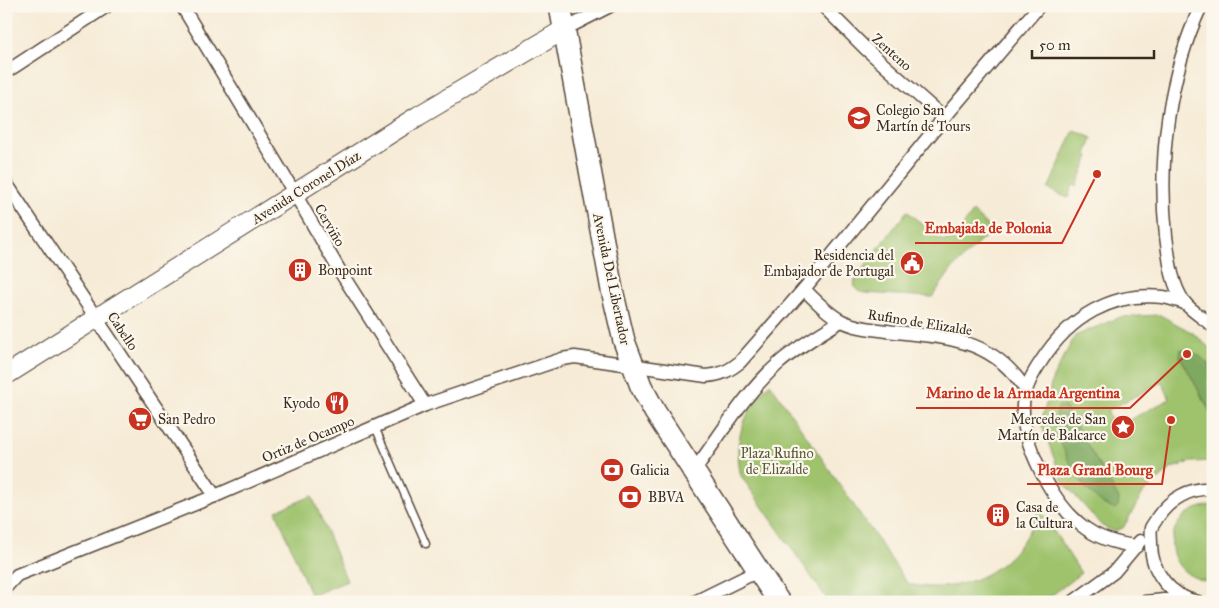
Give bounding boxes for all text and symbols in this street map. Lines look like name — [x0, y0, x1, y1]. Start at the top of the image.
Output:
scale bar — [1032, 28, 1154, 60]
street label: Zenteno — [868, 30, 915, 75]
text: 50 m — [1039, 36, 1071, 54]
place label: Colegio San Martín de Tours — [876, 102, 970, 135]
school or university icon: Colegio San Martín de Tours — [846, 105, 872, 131]
street label: Avenida Coronel Díaz — [248, 147, 364, 228]
street label: Cerviño — [311, 201, 348, 249]
street label: Avenida Del Libertador — [589, 211, 634, 347]
callout: Embajada de Polonia — [915, 213, 1062, 243]
text: Embajada de Polonia — [924, 219, 1052, 238]
place label: Residencia del Embajador de Portugal — [763, 247, 894, 280]
public building icon: Residencia del Embajador de Portugal — [899, 250, 925, 276]
building icon: Bonpoint — [287, 257, 313, 283]
place label: Bonpoint — [318, 262, 373, 279]
street label: Rufino de Elizalde — [866, 306, 974, 339]
street label: Cabello — [104, 309, 142, 354]
callout: Marino de la Armada Argentina — [916, 378, 1130, 408]
text: Marino de la Armada Argentina — [926, 384, 1121, 403]
restaurant icon: Kyodo — [324, 390, 350, 416]
place label: Kyodo — [283, 395, 320, 412]
supermarket icon: San Pedro — [127, 406, 153, 432]
place label: San Pedro — [158, 411, 215, 428]
place label: Mercedes de San Martín de Balcarce — [997, 411, 1106, 444]
street label: Ortiz de Ocampo — [260, 412, 357, 467]
place icon: Mercedes de San Martín de Balcarce — [1110, 414, 1136, 440]
park label: Plaza Rufino de Elizalde — [740, 445, 814, 478]
callout: Plaza Grand Bourg — [1027, 454, 1162, 484]
bank icon: Galicia — [599, 457, 625, 483]
text: Plaza Grand Bourg — [1037, 461, 1154, 480]
place label: Galicia — [630, 462, 669, 479]
bank icon: BBVA — [617, 484, 643, 510]
place label: BBVA — [648, 489, 685, 506]
place label: Casa de la Cultura — [1016, 499, 1073, 532]
building icon: Casa de la Cultura — [985, 502, 1011, 528]

